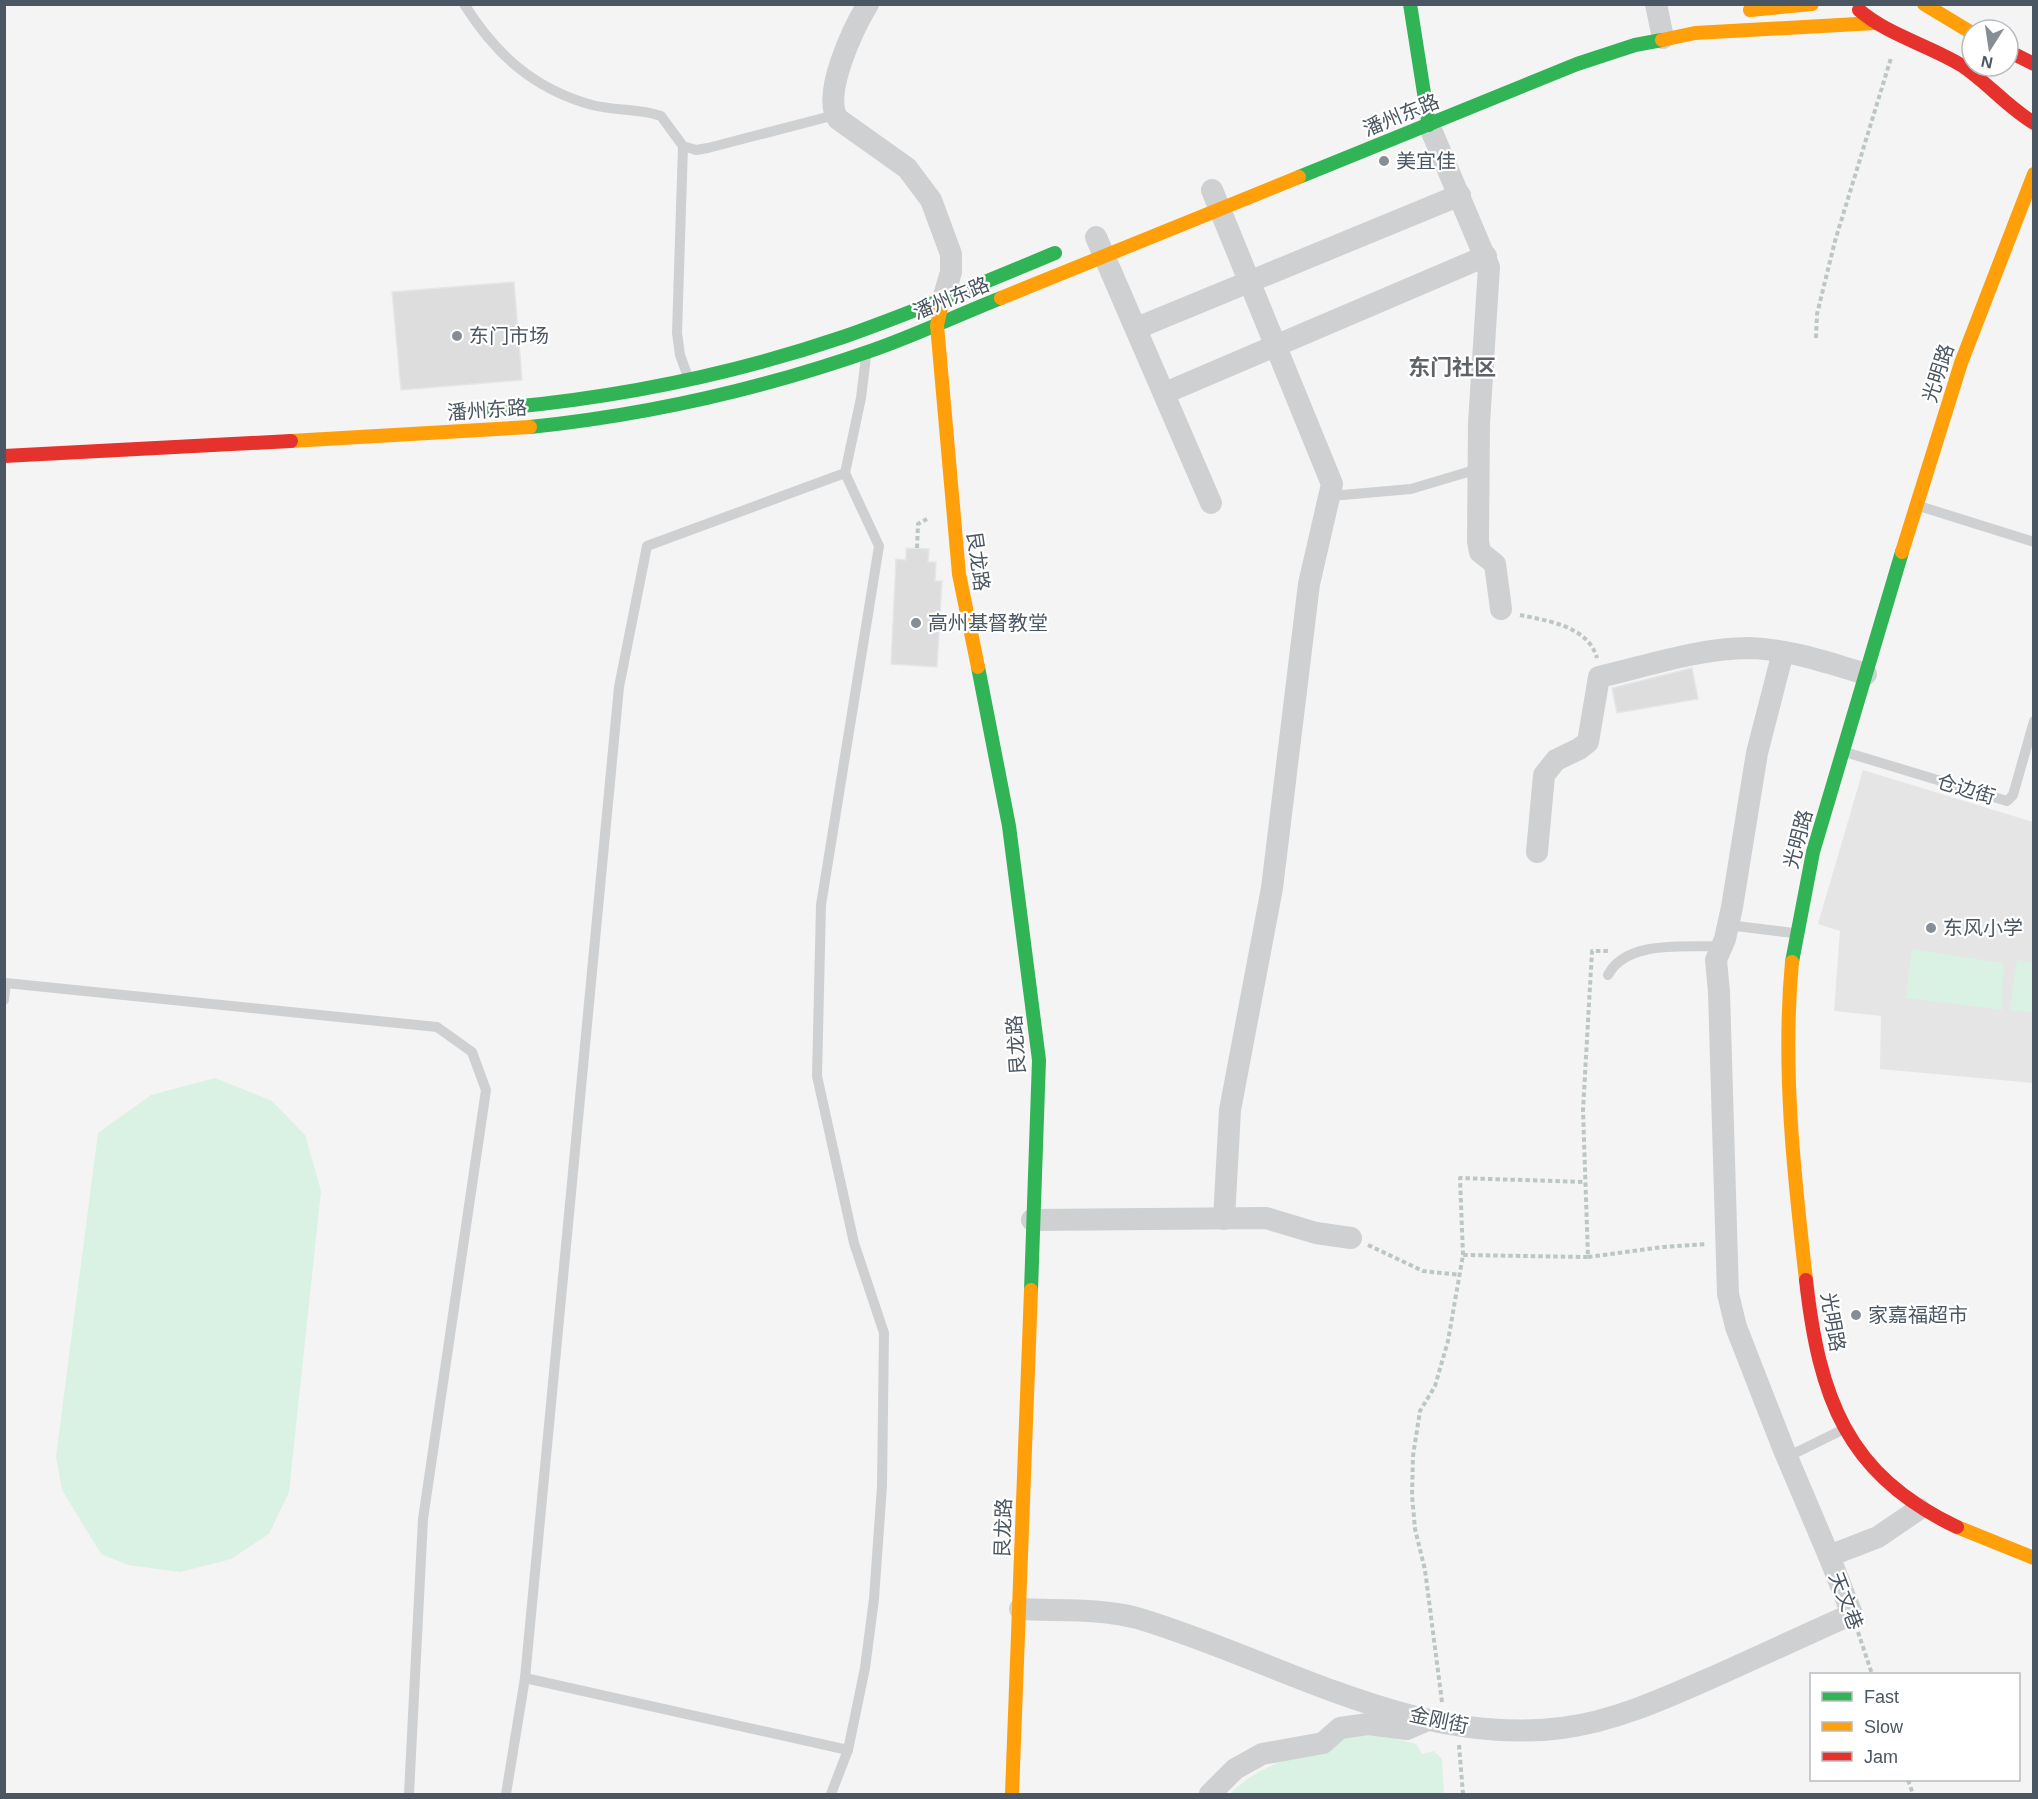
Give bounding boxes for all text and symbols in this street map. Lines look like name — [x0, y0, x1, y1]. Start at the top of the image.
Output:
north arrow — [1960, 18, 2020, 78]
text: N — [1980, 53, 1994, 72]
street label: 潘州东路 — [1360, 90, 1442, 140]
place label: 美宜佳 — [1396, 150, 1456, 172]
marker: 美宜佳 — [1377, 154, 1391, 168]
street label: 潘州东路 — [910, 273, 992, 323]
place label: 东门市场 — [469, 325, 549, 347]
marker: 东门市场 — [450, 329, 464, 343]
street label: 光明路 — [1918, 341, 1958, 405]
district label: 东门社区 — [1408, 355, 1496, 380]
street label: 潘州东路 — [446, 396, 528, 424]
street label: 艮龙路 — [963, 530, 993, 592]
place label: 高州基督教堂 — [928, 612, 1048, 634]
marker: 高州基督教堂 — [909, 616, 923, 630]
street label: 仓边街 — [1934, 770, 1998, 808]
street label: 光明路 — [1780, 807, 1816, 871]
place label: 东风小学 — [1943, 917, 2023, 939]
marker: 东风小学 — [1924, 921, 1938, 935]
street label: 艮龙路 — [1003, 1014, 1029, 1076]
street label: 光明路 — [1817, 1291, 1849, 1353]
place label: 家嘉福超市 — [1868, 1304, 1968, 1326]
marker: 家嘉福超市 — [1849, 1308, 1863, 1322]
street label: 艮龙路 — [991, 1498, 1015, 1558]
street label: 天文巷 — [1825, 1569, 1867, 1633]
legend — [1810, 1673, 2020, 1781]
text: Fast — [1864, 1687, 1899, 1707]
street label: 金刚街 — [1407, 1703, 1471, 1737]
text: Slow — [1864, 1717, 1904, 1737]
text: Jam — [1864, 1747, 1898, 1767]

